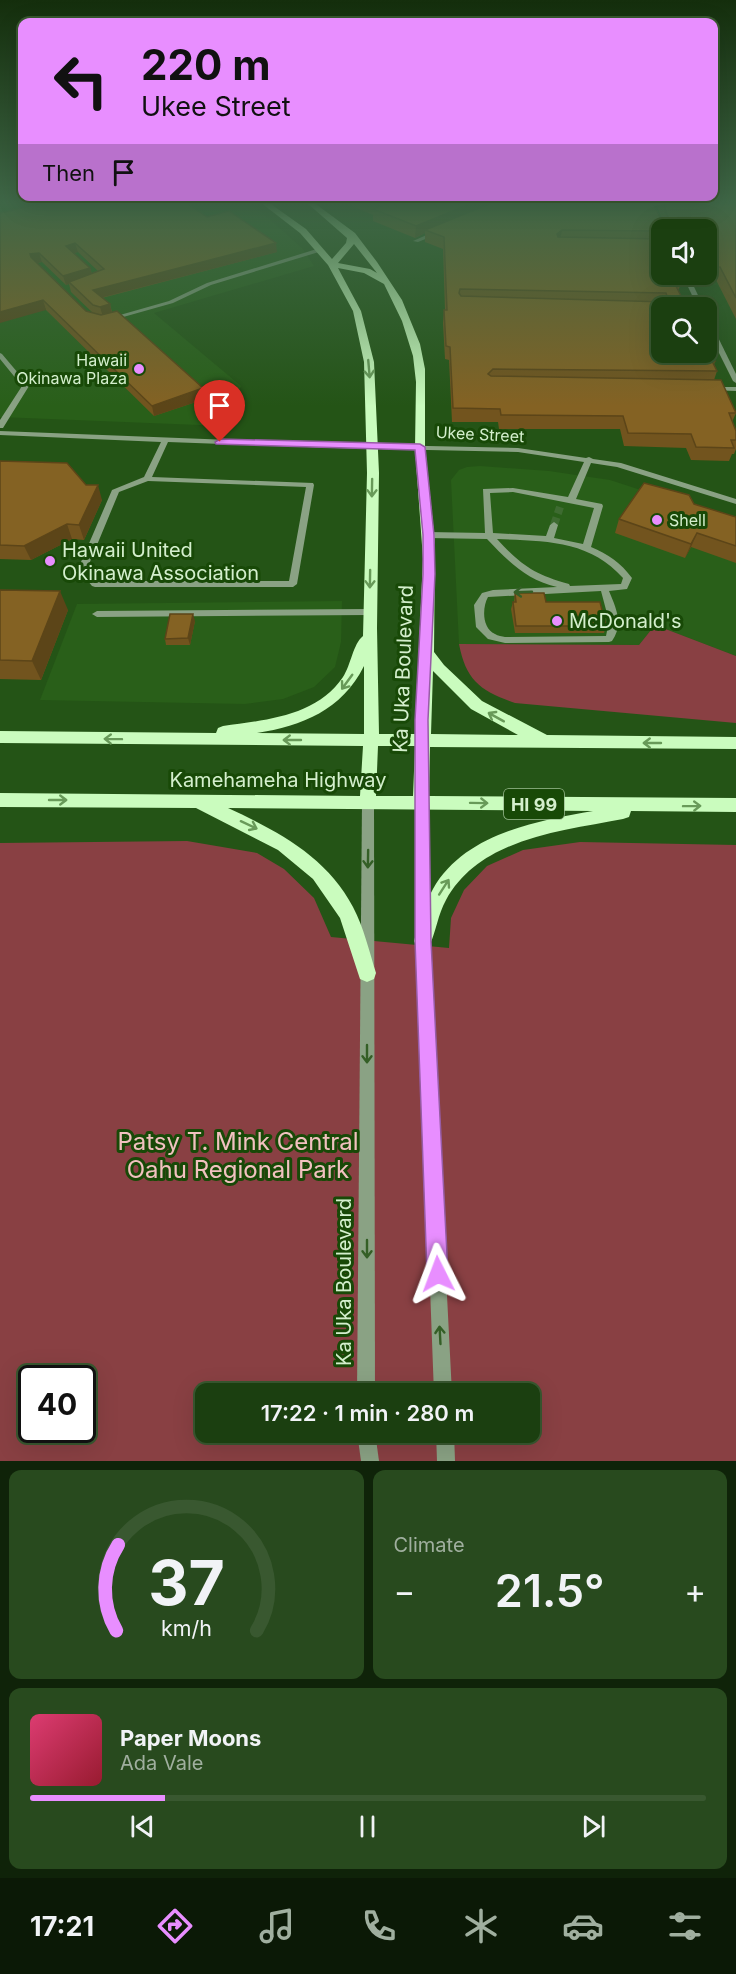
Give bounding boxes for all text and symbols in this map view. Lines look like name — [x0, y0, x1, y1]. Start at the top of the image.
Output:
text: 220 m — [141, 39, 271, 90]
icon: left — [42, 42, 120, 120]
text: Ukee Street — [141, 90, 291, 123]
icon: arrive — [107, 156, 140, 189]
text: Then — [42, 160, 95, 186]
map controls — [651, 219, 717, 363]
button: sound — [651, 219, 717, 285]
button: search — [651, 297, 717, 363]
place label: Hawaii Okinawa Plaza — [16, 350, 127, 388]
one-way arrow — [364, 358, 375, 378]
marker: Hawaii Okinawa Plaza — [132, 362, 146, 376]
pin — [194, 380, 245, 442]
icon: arrive — [203, 389, 236, 422]
street label: Ukee Street — [435, 422, 525, 446]
one-way arrow — [367, 478, 378, 498]
place label: Shell — [669, 510, 706, 530]
marker: Shell — [650, 513, 664, 527]
place label: Hawaii United Okinawa Association — [62, 538, 259, 585]
marker: Hawaii United Okinawa Association — [43, 554, 57, 568]
one-way arrow — [365, 569, 376, 589]
street label: Ka Uka Boulevard — [388, 585, 418, 753]
one-way arrow — [513, 586, 533, 598]
place label: McDonald's — [569, 609, 682, 633]
marker: McDonald's — [550, 614, 564, 628]
one-way arrow — [341, 673, 353, 689]
one-way arrow — [488, 711, 505, 723]
one-way arrow — [104, 733, 124, 744]
one-way arrow — [282, 734, 302, 746]
one-way arrow — [642, 737, 662, 749]
street label: Kamehameha Highway — [169, 768, 387, 792]
road number: HI 99 — [504, 789, 564, 819]
one-way arrow — [48, 794, 68, 806]
one-way arrow — [469, 797, 489, 809]
one-way arrow — [681, 800, 701, 812]
one-way arrow — [240, 820, 258, 832]
one-way arrow — [362, 849, 374, 869]
one-way arrow — [439, 879, 451, 896]
one-way arrow — [361, 1044, 373, 1064]
park label: Patsy T. Mink Central Oahu Regional Park — [117, 1127, 359, 1184]
street label: Ka Uka Boulevard — [332, 1198, 356, 1366]
one-way arrow — [361, 1239, 373, 1259]
position arrow — [406, 1242, 470, 1306]
one-way arrow — [435, 1326, 446, 1346]
speed limit sign: 40 — [18, 1365, 96, 1443]
text: 17:22 · 1 min · 280 m — [261, 1400, 474, 1426]
text: Climate — [394, 1533, 465, 1557]
text: 37 — [148, 1545, 225, 1620]
text: 21.5° — [495, 1563, 605, 1618]
text: − — [394, 1571, 415, 1611]
text: + — [684, 1571, 706, 1611]
text: km/h — [161, 1616, 212, 1642]
text: Paper Moons — [120, 1725, 261, 1751]
text: Ada Vale — [120, 1751, 203, 1775]
icon: previous — [126, 1810, 159, 1843]
icon: pause — [351, 1810, 384, 1843]
icon: next — [577, 1810, 610, 1843]
icon: directions — [154, 1905, 196, 1947]
icon: music — [256, 1905, 298, 1947]
icon: phone — [358, 1905, 400, 1947]
icon: climate — [460, 1905, 502, 1947]
icon: car — [562, 1905, 604, 1947]
icon: filters — [664, 1905, 706, 1947]
text: 17:21 — [30, 1910, 94, 1943]

